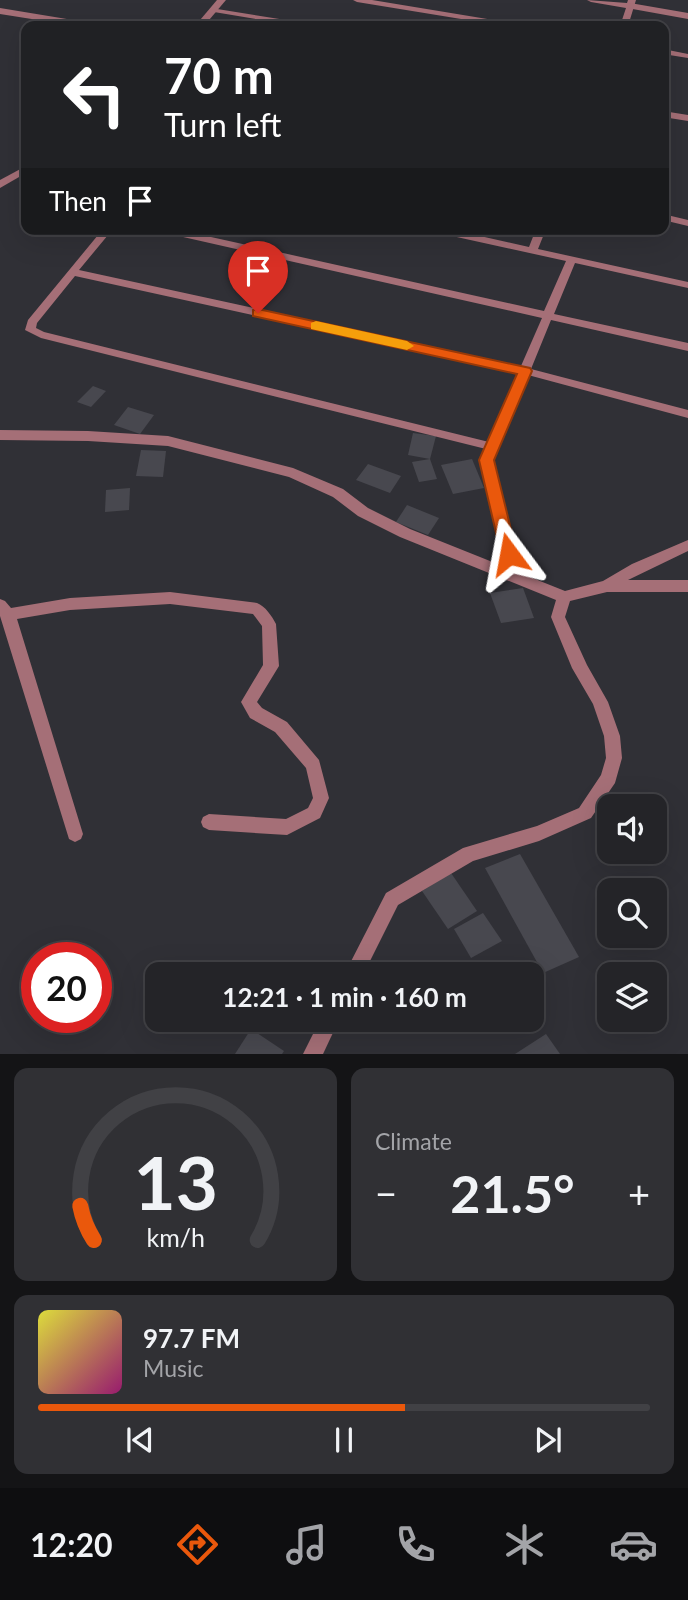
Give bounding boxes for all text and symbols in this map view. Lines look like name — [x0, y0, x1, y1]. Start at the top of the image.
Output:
text: 70 m — [164, 46, 274, 104]
icon: left — [49, 49, 140, 140]
text: Turn left — [164, 105, 281, 144]
icon: arrive — [121, 182, 159, 220]
text: Then — [49, 185, 107, 217]
pin — [228, 241, 288, 313]
icon: arrive — [239, 252, 277, 290]
position arrow — [472, 517, 546, 591]
map controls — [597, 794, 667, 1032]
button: sound — [597, 794, 667, 864]
button: search — [597, 878, 667, 948]
speed limit sign: 20 — [21, 942, 112, 1033]
button: layers — [597, 962, 667, 1032]
text: 12:21 · 1 min · 160 m — [222, 981, 467, 1013]
text: Climate — [375, 1127, 452, 1155]
text: 13 — [133, 1139, 218, 1227]
text: 21.5° — [450, 1162, 575, 1224]
text: − — [375, 1170, 397, 1216]
text: + — [628, 1170, 650, 1216]
text: km/h — [146, 1222, 205, 1252]
text: 97.7 FM — [143, 1322, 240, 1354]
text: Music — [143, 1354, 203, 1382]
icon: previous — [121, 1421, 159, 1459]
icon: pause — [325, 1421, 363, 1459]
icon: next — [529, 1421, 567, 1459]
icon: directions — [173, 1520, 222, 1569]
icon: music — [282, 1520, 331, 1569]
icon: phone — [391, 1520, 440, 1569]
icon: climate — [500, 1520, 549, 1569]
icon: car — [609, 1520, 658, 1569]
text: 12:20 — [30, 1525, 113, 1564]

